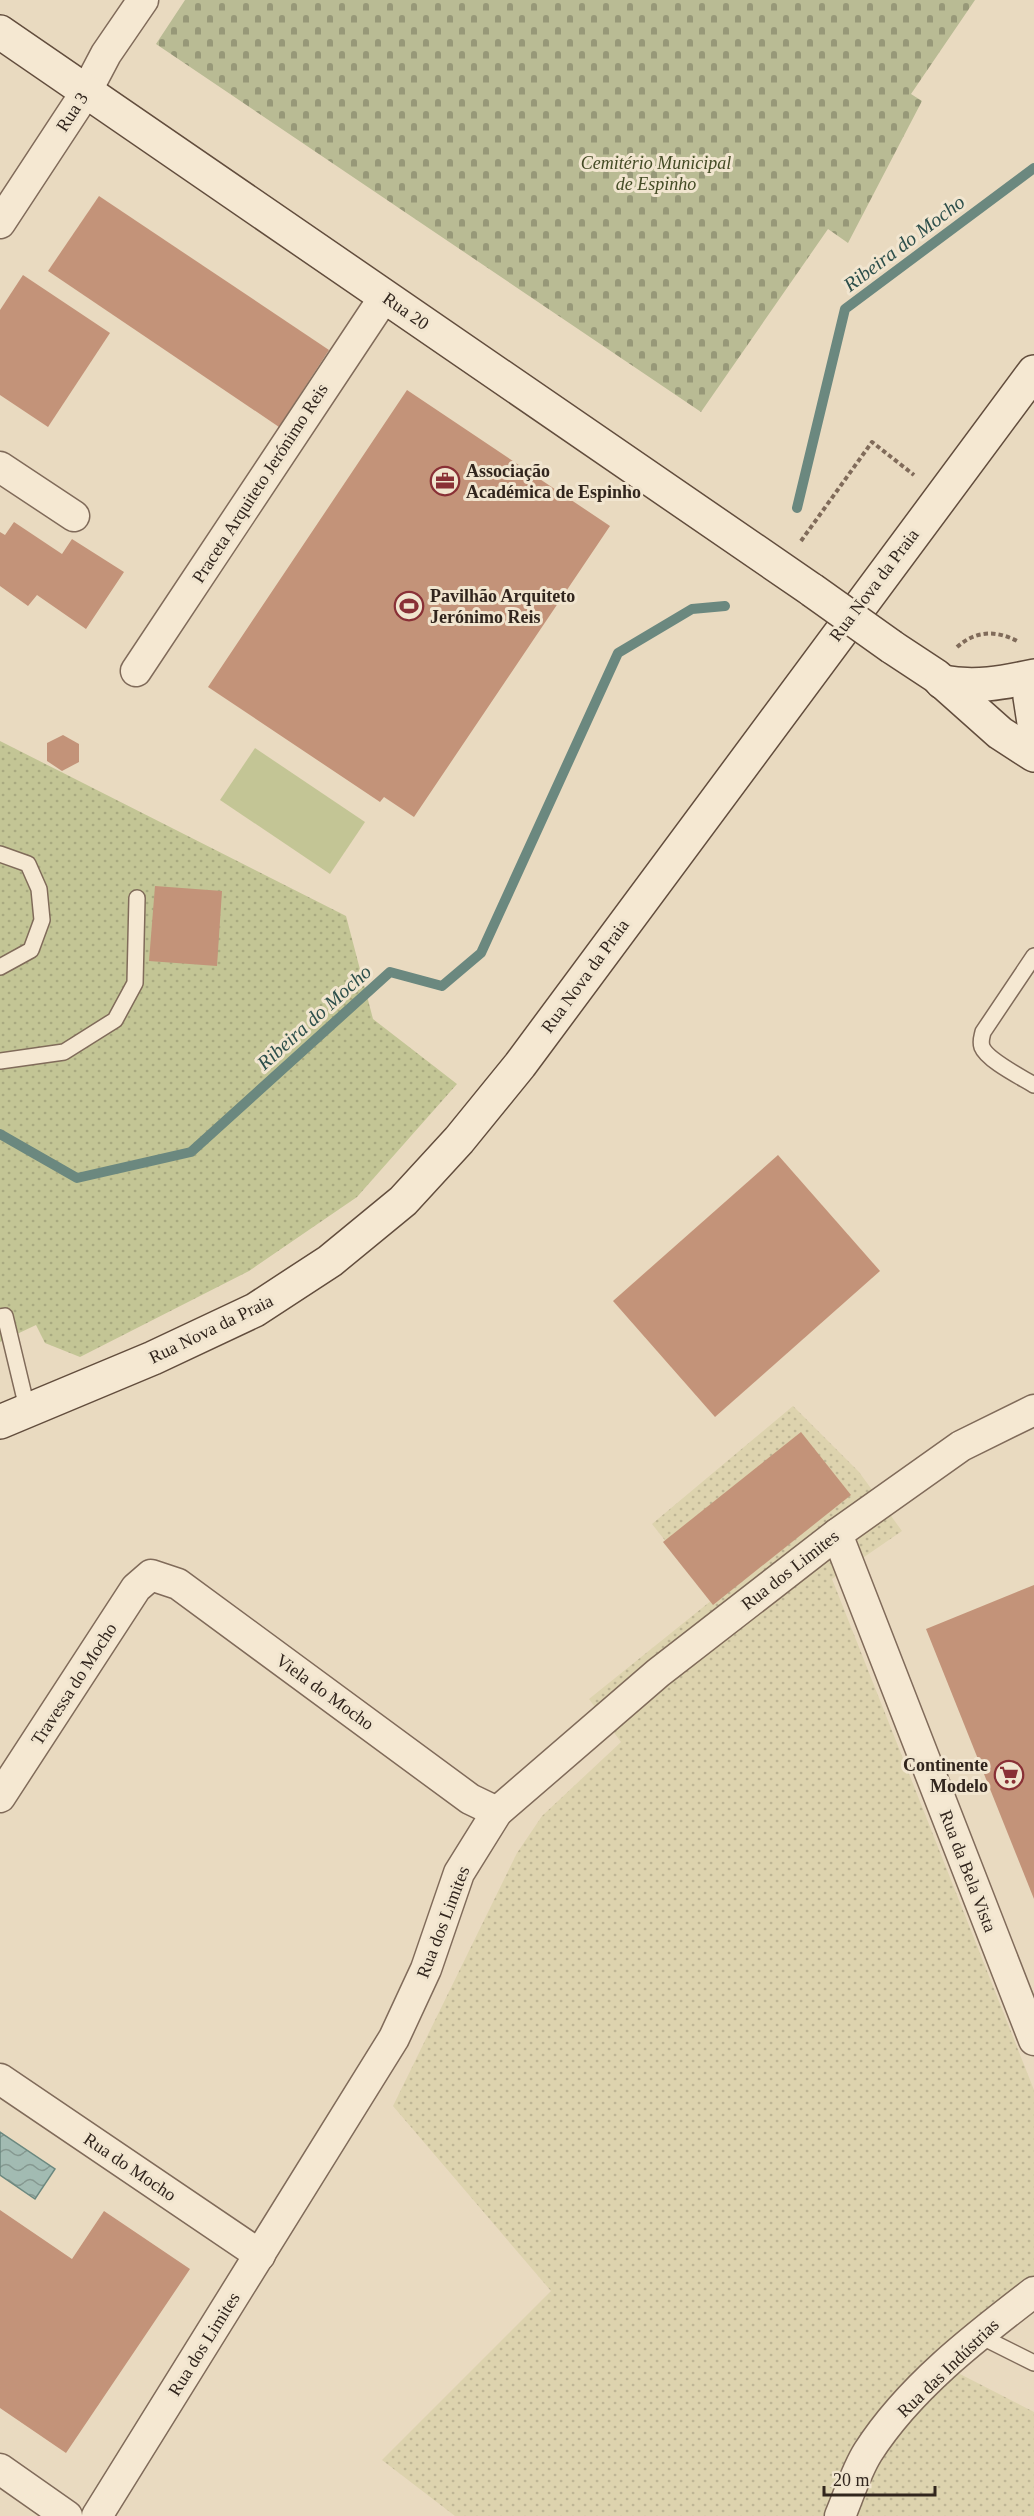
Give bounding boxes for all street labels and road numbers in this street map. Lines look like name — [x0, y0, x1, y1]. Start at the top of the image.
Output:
street label: Rua 3 — [52, 89, 92, 135]
street label: Rua 20 — [379, 288, 433, 334]
street label: Praceta Arquiteto Jerónimo Reis — [188, 380, 332, 586]
street label: Rua Nova da Praia — [825, 525, 923, 645]
street label: Rua Nova da Praia — [537, 915, 633, 1037]
street label: Rua Nova da Praia — [146, 1290, 276, 1368]
street label: Rua dos Limites — [737, 1526, 843, 1614]
street label: Travessa do Mocho — [27, 1619, 121, 1749]
street label: Viela do Mocho — [272, 1650, 378, 1734]
street label: Rua da Bela Vista — [936, 1807, 1000, 1935]
street label: Rua dos Limites — [413, 1863, 473, 1981]
street label: Rua do Mocho — [80, 2129, 180, 2205]
street label: Rua dos Limites — [164, 2289, 244, 2399]
street label: Rua das Indústrias — [893, 2315, 1003, 2421]

